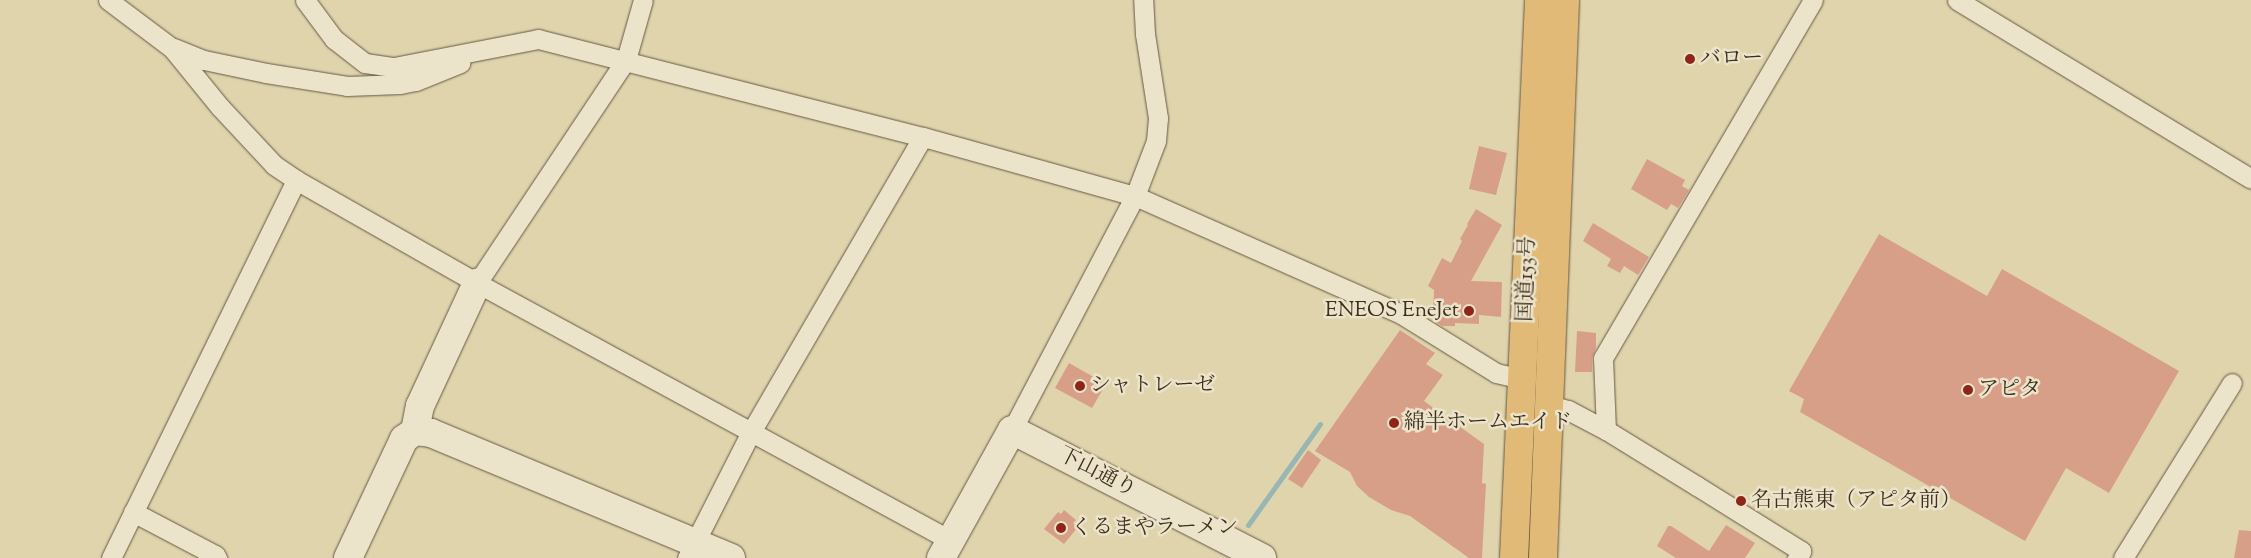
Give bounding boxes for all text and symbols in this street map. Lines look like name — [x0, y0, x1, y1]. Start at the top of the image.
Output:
place label: バロー — [1700, 46, 1763, 72]
marker: バロー — [1684, 53, 1696, 65]
street label: 国道153号 — [1513, 236, 1541, 322]
place label: ENEOS EneJet — [1325, 298, 1459, 324]
marker: ENEOS EneJet — [1463, 305, 1475, 317]
place label: シャトレーゼ — [1090, 373, 1216, 399]
place label: アピタ — [1978, 377, 2041, 403]
marker: シャトレーゼ — [1074, 380, 1086, 392]
marker: アピタ — [1962, 384, 1974, 396]
place label: 綿半ホームエイド — [1404, 410, 1572, 436]
marker: 綿半ホームエイド — [1388, 417, 1400, 429]
street label: 下山通り — [1054, 443, 1140, 503]
place label: 名古熊東（アピタ前） — [1751, 488, 1961, 514]
marker: 名古熊東（アピタ前） — [1735, 495, 1747, 507]
place label: くるまやラーメン — [1071, 515, 1239, 541]
marker: くるまやラーメン — [1055, 522, 1067, 534]

